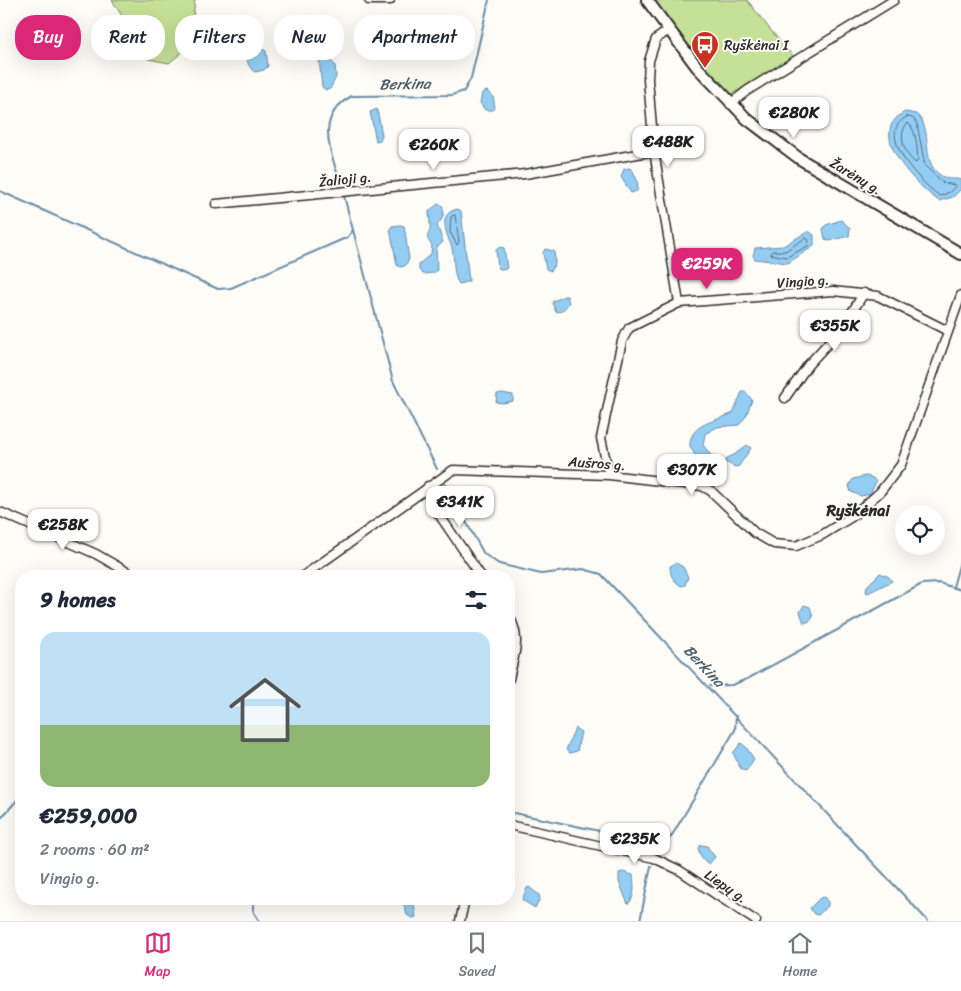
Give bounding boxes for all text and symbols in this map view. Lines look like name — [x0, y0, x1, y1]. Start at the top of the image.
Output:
chip: Buy — [15, 15, 81, 60]
chip: Rent — [91, 15, 165, 60]
chip: Filters — [175, 15, 264, 60]
chip: New — [274, 15, 344, 60]
chip: Apartment — [354, 15, 475, 60]
bus stop icon: Ryškėnai I — [690, 30, 720, 69]
place label: Ryškėnai I — [724, 33, 790, 58]
water label: Berkina — [379, 71, 432, 97]
pin: €280K — [759, 96, 829, 139]
text: €280K — [769, 98, 819, 127]
pin: €488K — [633, 126, 703, 168]
text: €488K — [643, 127, 693, 156]
pin: €260K — [399, 128, 469, 171]
text: €260K — [410, 130, 458, 159]
street label: Žarėnų g. — [825, 151, 887, 202]
street label: Žalioji g. — [317, 164, 373, 195]
pin: €259K — [672, 248, 742, 290]
text: €259K — [682, 249, 732, 278]
street label: Vingio g. — [776, 267, 830, 296]
pin: €355K — [800, 310, 870, 352]
text: €355K — [811, 311, 859, 340]
street label: Aušros g. — [566, 449, 626, 478]
pin: €307K — [657, 454, 727, 496]
text: €307K — [668, 455, 716, 484]
pin: €341K — [425, 486, 495, 528]
text: €341K — [437, 487, 483, 516]
district label: Ryškėnai — [825, 496, 891, 525]
map controls — [895, 505, 945, 555]
button: locate — [895, 505, 945, 555]
pin: €258K — [28, 508, 98, 551]
text: €258K — [38, 510, 88, 539]
text: 9 homes — [40, 581, 116, 619]
icon: filters — [462, 586, 490, 614]
water label: Berkina — [677, 638, 732, 695]
icon: home — [220, 665, 310, 755]
text: €259,000 — [40, 797, 137, 835]
pin: €235K — [600, 822, 670, 865]
text: €235K — [611, 824, 659, 853]
text: 2 rooms · 60 m² — [40, 835, 150, 864]
street label: Liepų g. — [699, 863, 752, 910]
text: Vingio g. — [40, 864, 100, 893]
tab: Map — [144, 929, 172, 984]
tab: Saved — [459, 929, 495, 984]
tab: Home — [782, 929, 817, 984]

